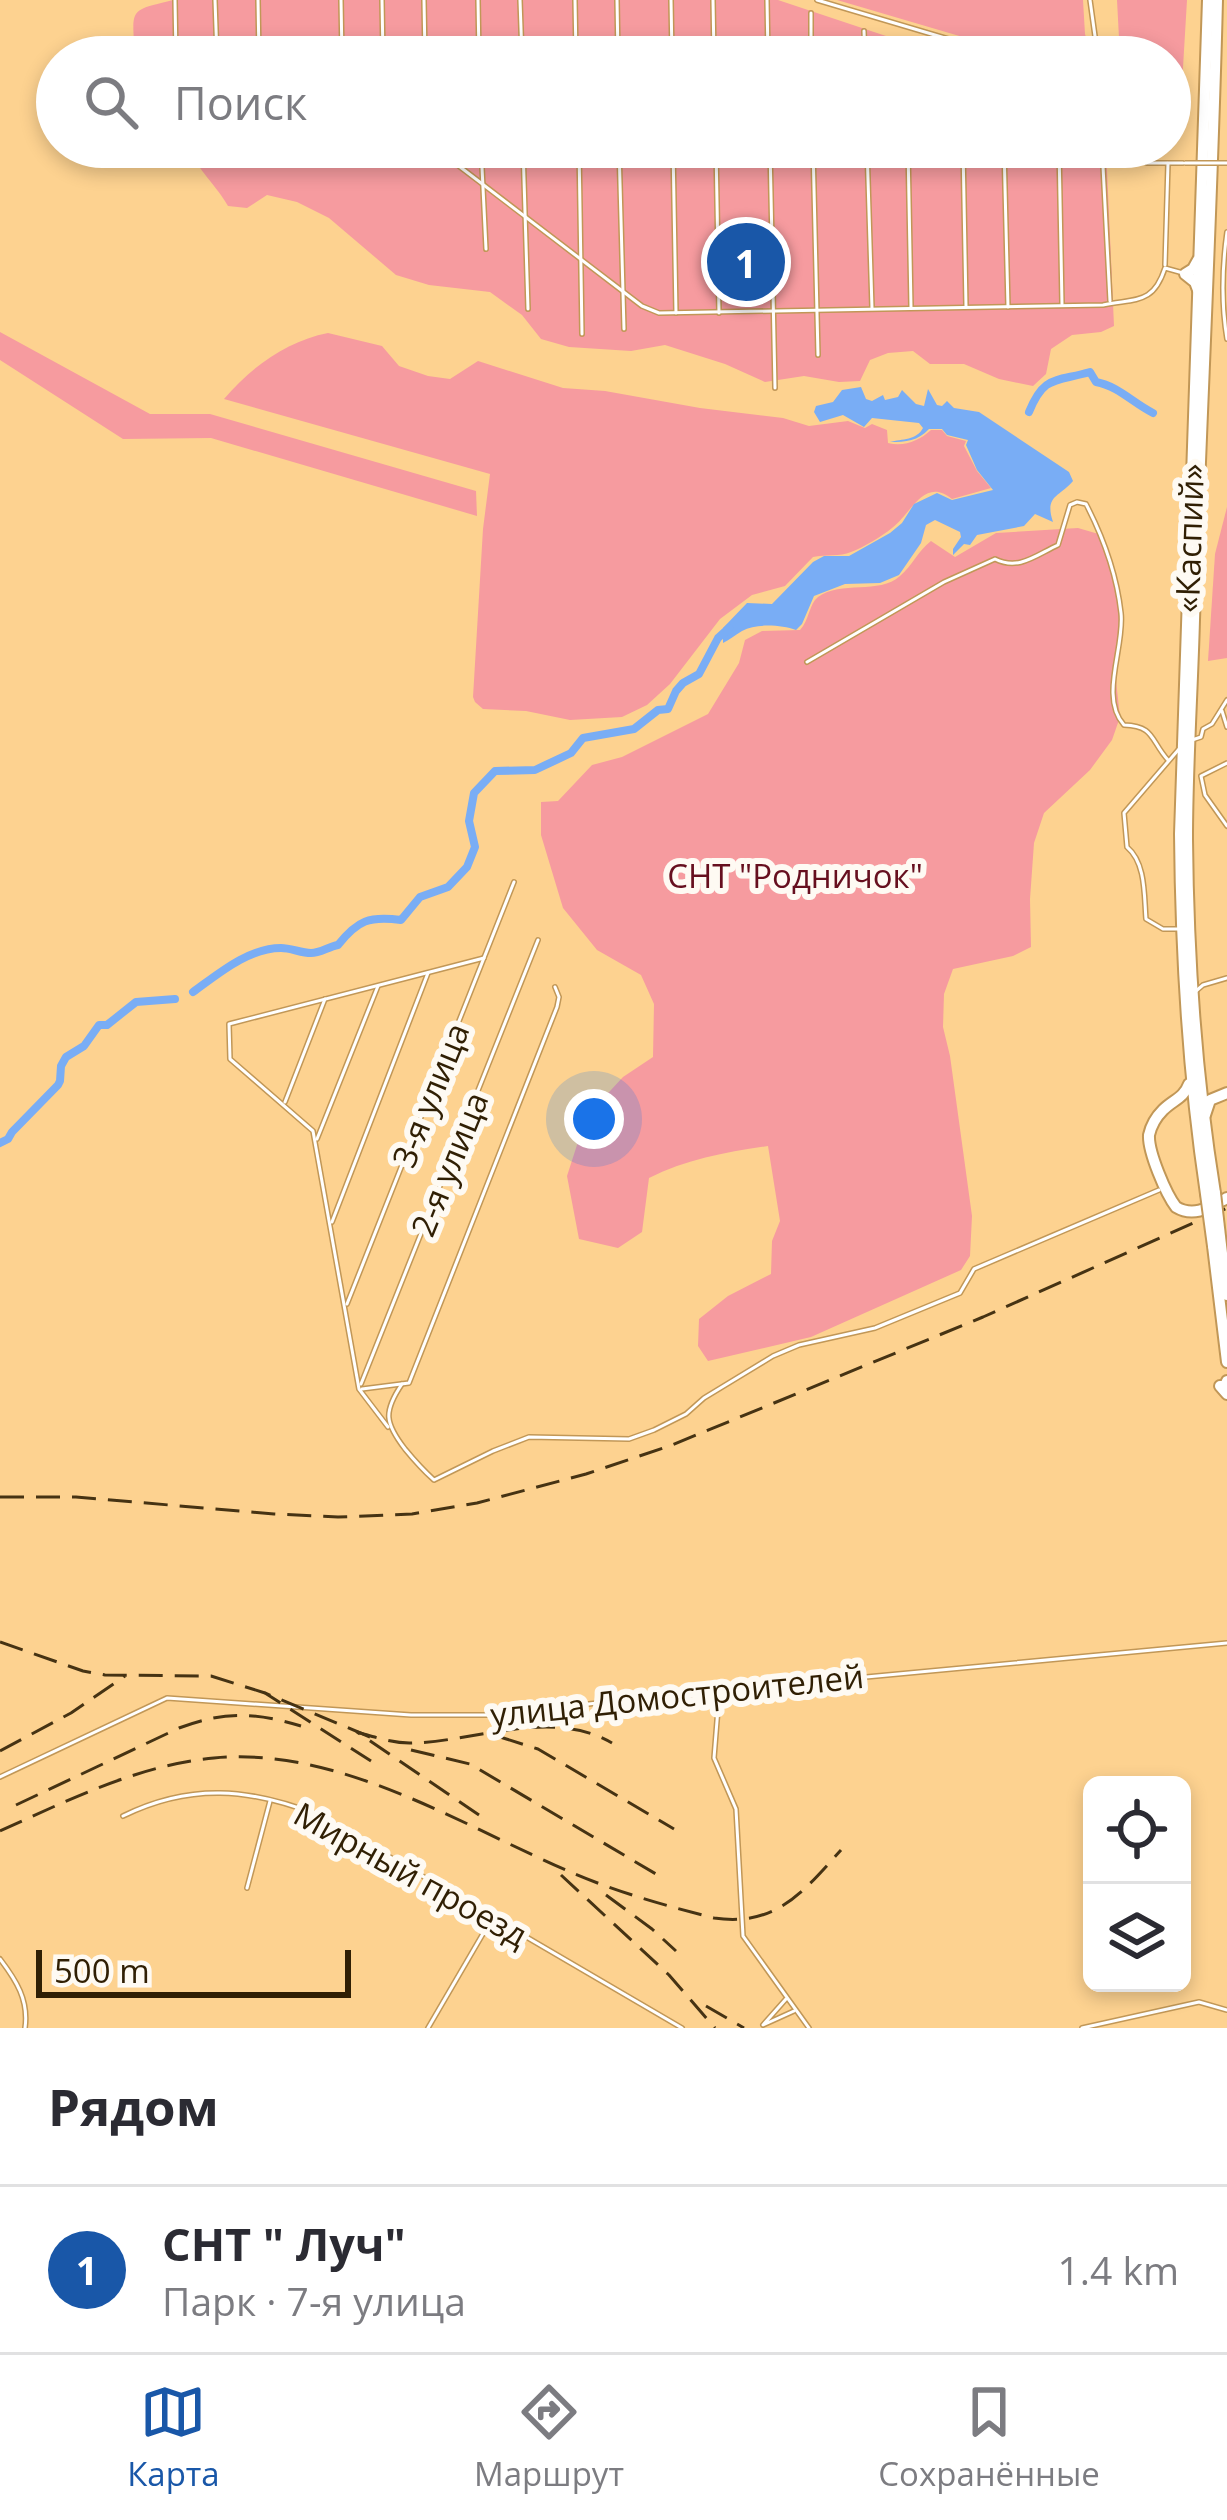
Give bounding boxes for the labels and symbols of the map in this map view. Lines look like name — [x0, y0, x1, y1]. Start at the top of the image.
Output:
pin: 1 — [707, 217, 785, 307]
street label: «Каспий» — [1164, 463, 1214, 613]
park label: СНТ "Родничок" — [667, 853, 923, 898]
street label: 3-я улица — [381, 1016, 479, 1174]
street label: 2-я улица — [400, 1085, 498, 1243]
your location — [564, 1089, 624, 1149]
street label: улица Домостроителей — [488, 1653, 866, 1737]
street label: Мирный проезд — [286, 1791, 536, 1957]
scale bar — [36, 1944, 351, 1997]

